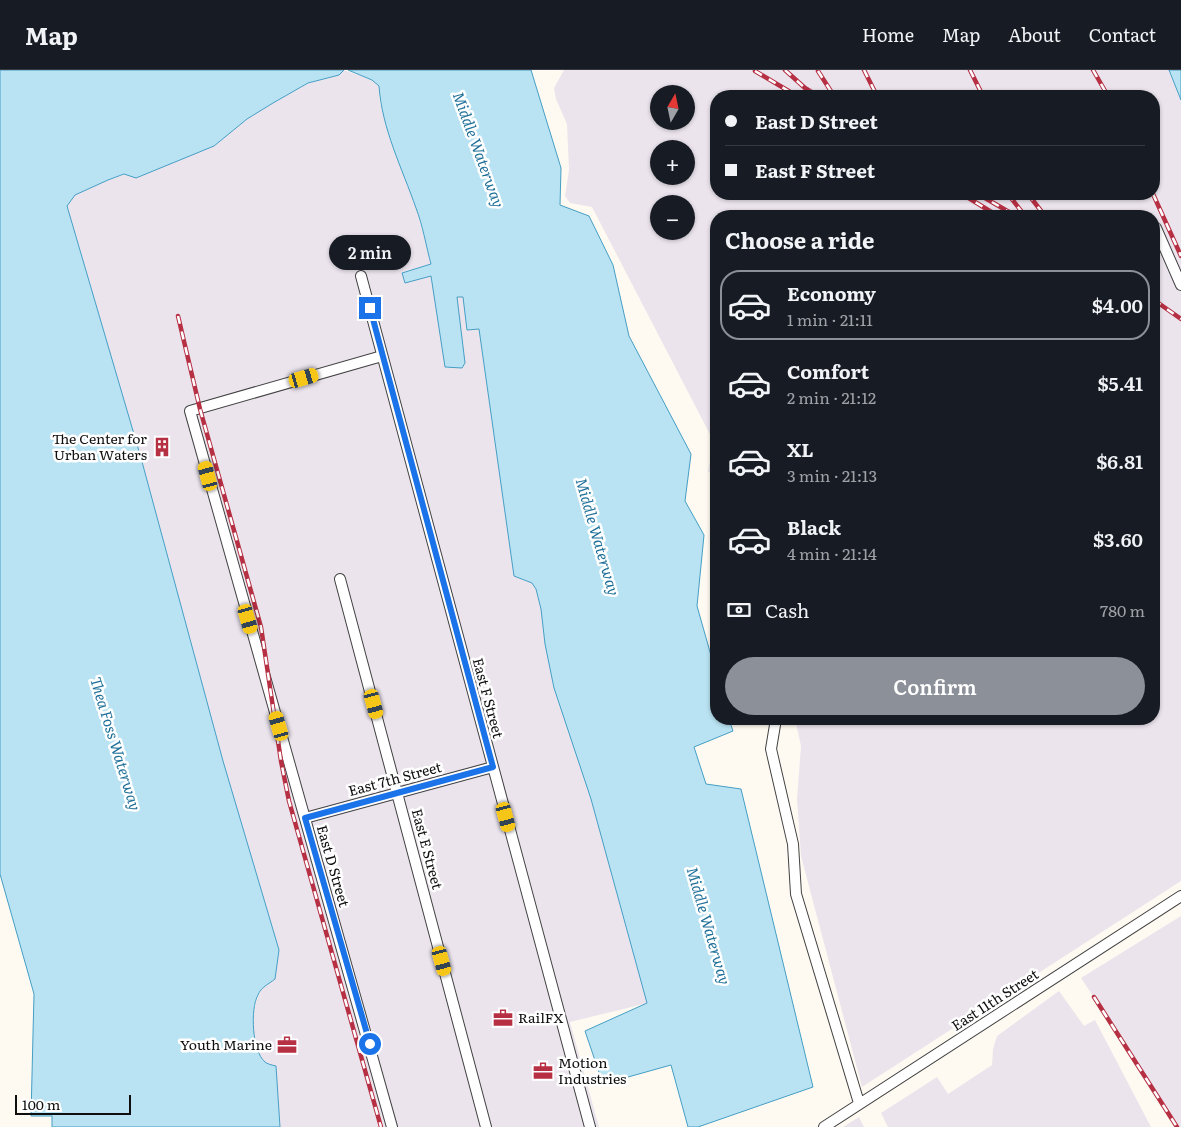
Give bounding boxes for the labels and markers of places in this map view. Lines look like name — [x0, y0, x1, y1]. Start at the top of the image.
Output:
place label: The Center for Urban Waters — [52, 428, 147, 464]
building icon: The Center for Urban Waters — [151, 436, 173, 458]
office icon: RailFX — [492, 1007, 514, 1029]
place label: RailFX — [518, 1007, 563, 1027]
place label: Youth Marine — [180, 1034, 272, 1054]
office icon: Youth Marine — [276, 1034, 298, 1056]
place label: Motion Industries — [558, 1052, 626, 1088]
office icon: Motion Industries — [532, 1060, 554, 1082]

